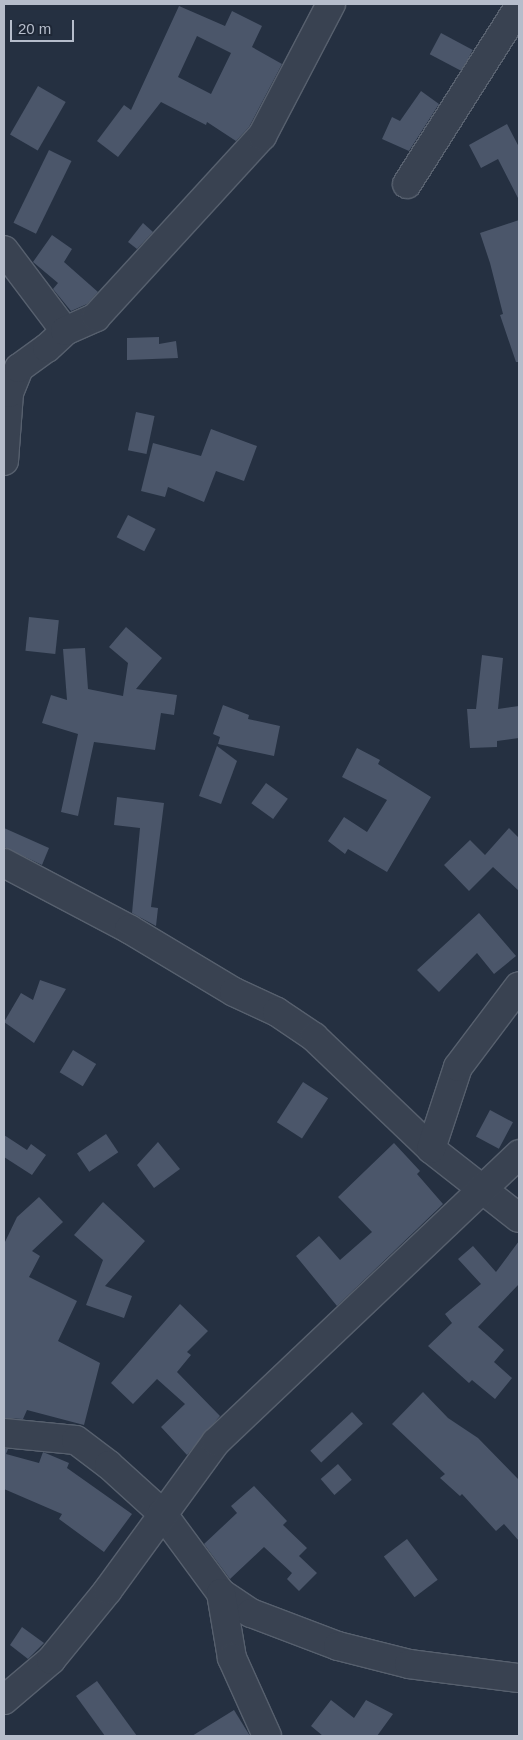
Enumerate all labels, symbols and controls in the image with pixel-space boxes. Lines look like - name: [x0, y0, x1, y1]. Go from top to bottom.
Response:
- scale bar: [12, 10, 76, 42]
- text: 20 m: [18, 20, 51, 37]

